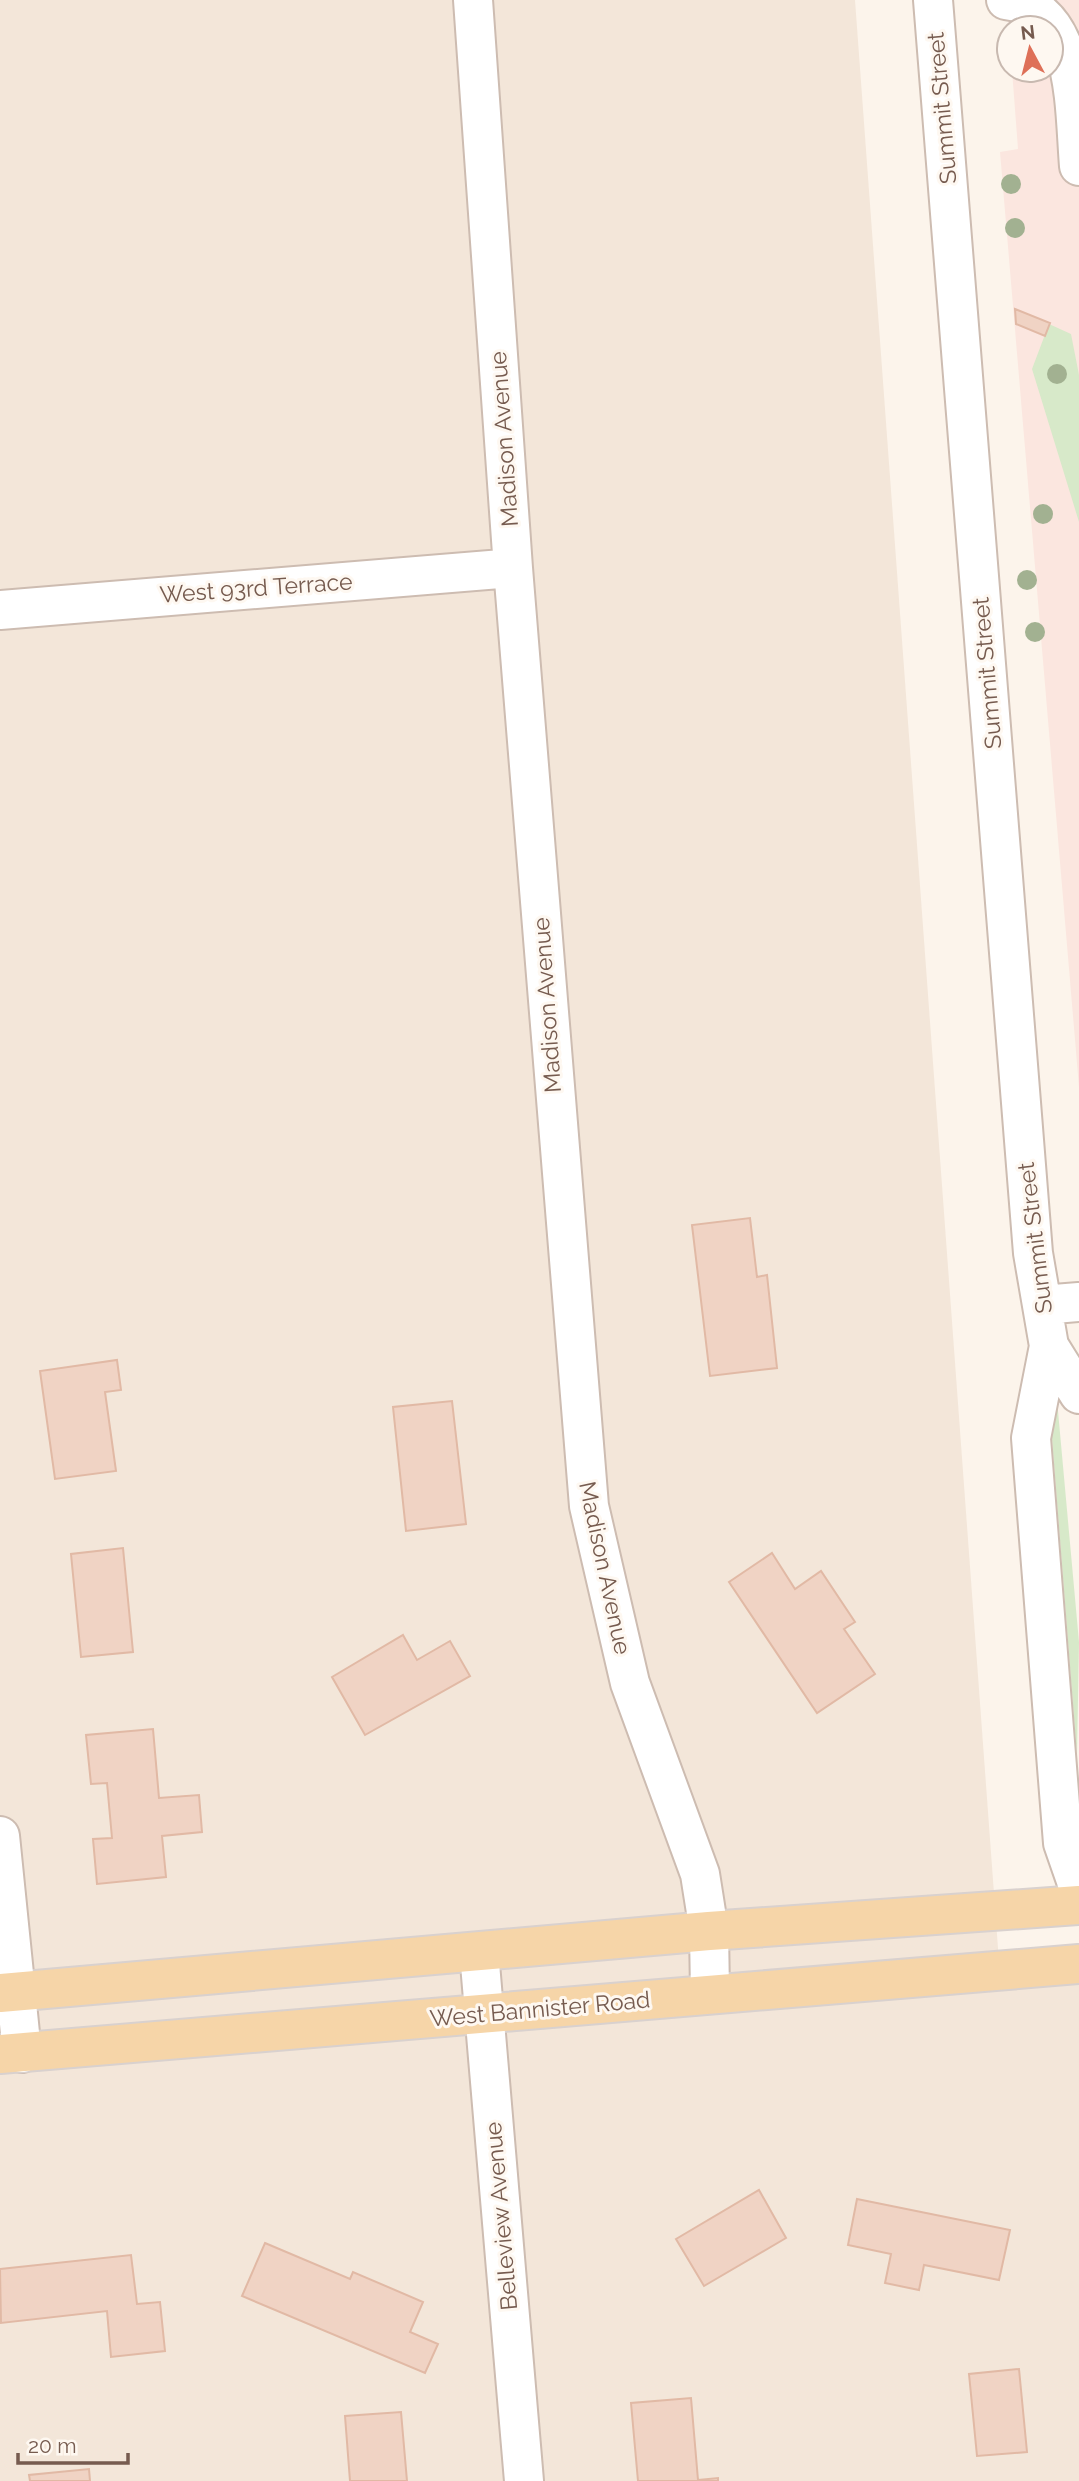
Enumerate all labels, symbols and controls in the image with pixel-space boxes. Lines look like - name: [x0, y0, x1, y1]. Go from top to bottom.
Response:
- north arrow: [995, 14, 1065, 84]
- text: N: [1019, 20, 1036, 44]
- street label: Summit Street: [921, 31, 962, 185]
- street label: Madison Avenue: [484, 350, 523, 528]
- street label: West 93rd Terrace: [159, 567, 353, 608]
- street label: Summit Street: [966, 596, 1007, 750]
- street label: Madison Avenue: [527, 916, 566, 1094]
- street label: Summit Street: [1012, 1161, 1057, 1315]
- street label: Madison Avenue: [574, 1479, 637, 1657]
- street label: West Bannister Road: [429, 1985, 651, 2032]
- street label: Belleview Avenue: [479, 2121, 522, 2311]
- scale bar: [18, 2422, 128, 2466]
- text: 20 m: [28, 2433, 76, 2458]

